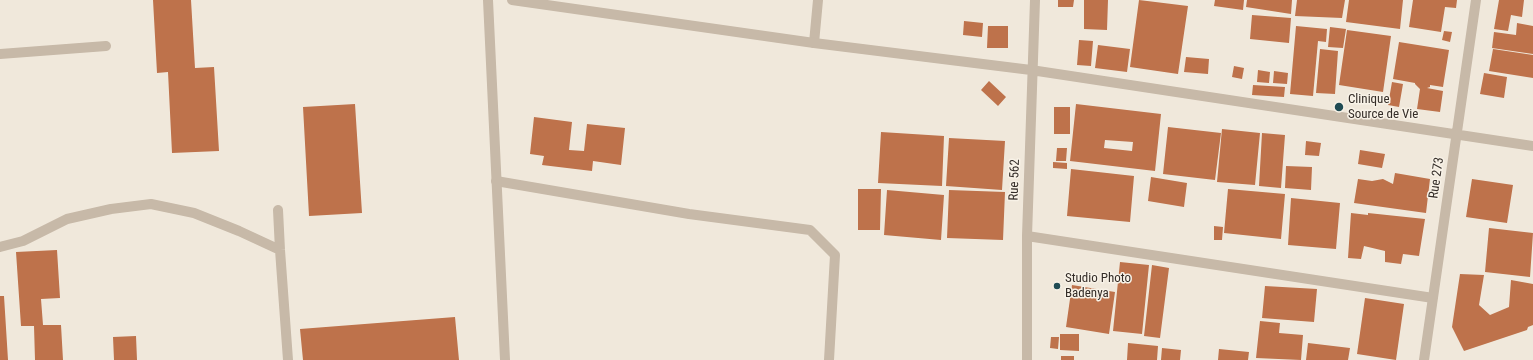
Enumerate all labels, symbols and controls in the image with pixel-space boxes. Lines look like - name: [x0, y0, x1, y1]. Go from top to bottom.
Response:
- place label: Clinique Source de Vie: [1348, 92, 1418, 123]
- marker: Clinique Source de Vie: [1333, 101, 1345, 113]
- street label: Rue 273: [1426, 156, 1448, 200]
- street label: Rue 562: [1006, 159, 1024, 201]
- place label: Studio Photo Badenya: [1065, 271, 1131, 302]
- marker: Studio Photo Badenya: [1052, 281, 1062, 291]

